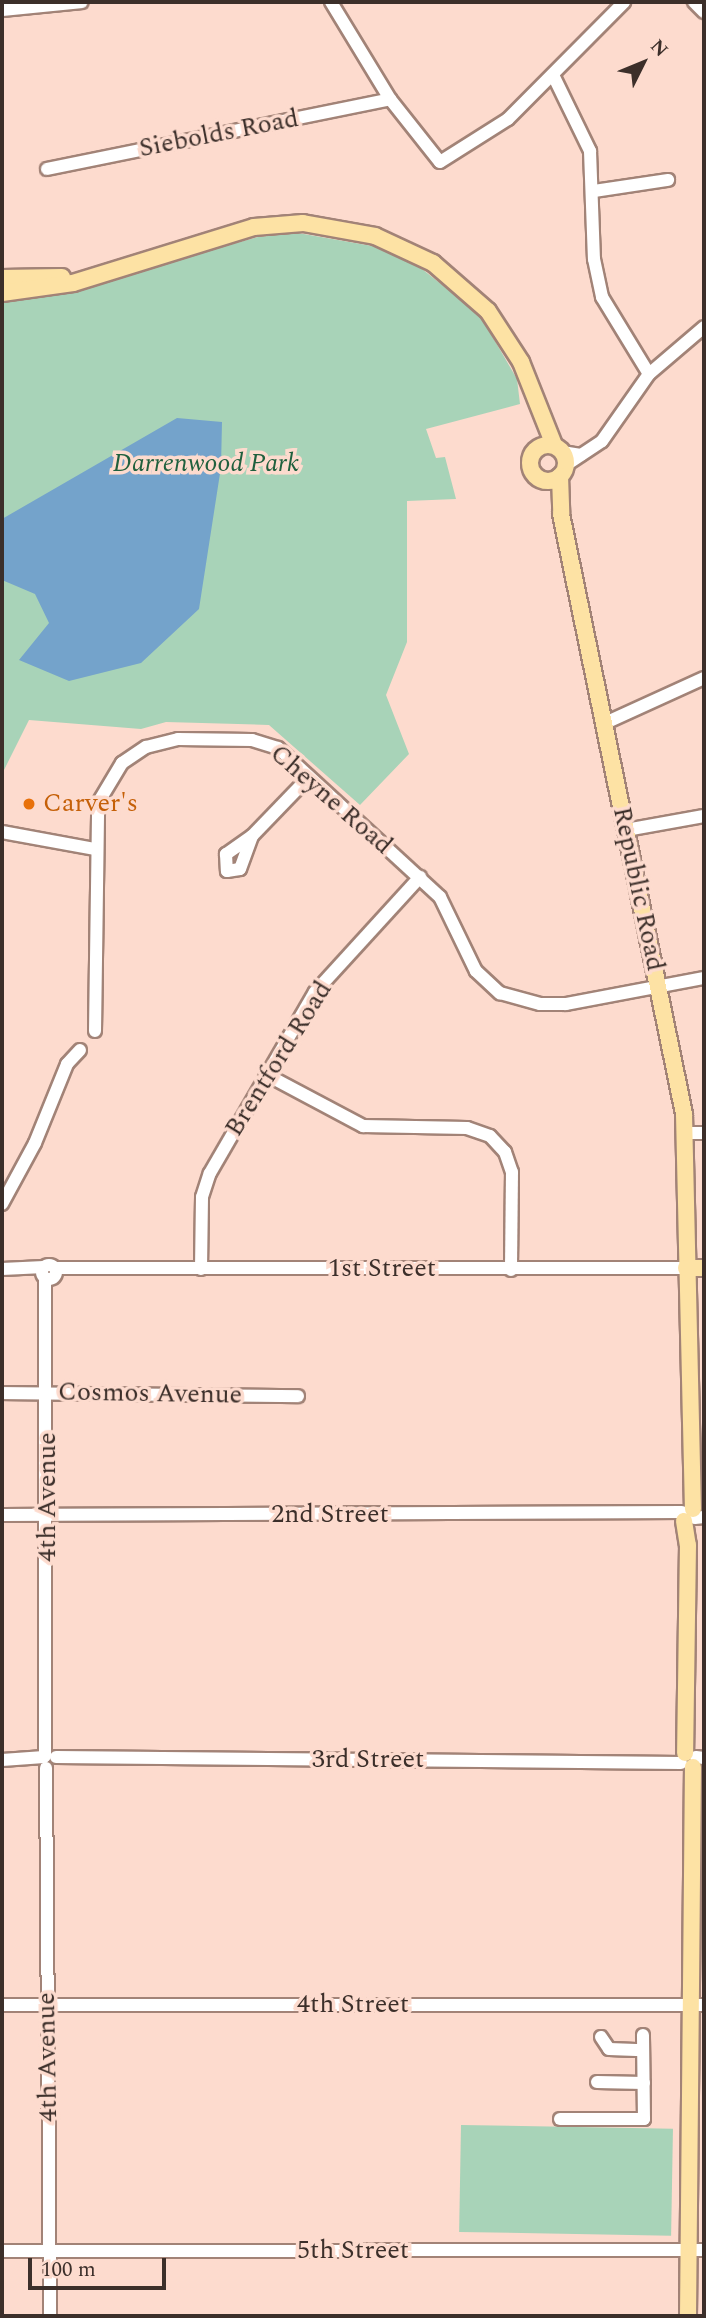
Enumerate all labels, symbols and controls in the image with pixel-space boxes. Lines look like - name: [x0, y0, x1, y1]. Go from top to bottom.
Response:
- north arrow: [608, 28, 678, 98]
- text: N: [643, 33, 675, 64]
- street label: Siebolds Road: [137, 103, 301, 165]
- park label: Darrenwood Park: [113, 448, 299, 480]
- street label: Cheyne Road: [263, 738, 399, 862]
- place label: Carver's: [43, 788, 138, 820]
- marker: Carver's: [21, 796, 37, 812]
- street label: Republic Road: [605, 804, 671, 974]
- street label: Brentford Road: [219, 976, 339, 1142]
- street label: 1st Street: [328, 1253, 436, 1285]
- street label: Cosmos Avenue: [58, 1377, 242, 1411]
- street label: 4th Avenue: [32, 1432, 64, 1562]
- street label: 2nd Street: [271, 1499, 389, 1531]
- street label: 3rd Street: [312, 1744, 424, 1776]
- street label: 4th Street: [297, 1989, 409, 2021]
- street label: 4th Avenue: [31, 1992, 65, 2122]
- street label: 5th Street: [297, 2235, 409, 2267]
- scale bar: [32, 2244, 170, 2288]
- text: 100 m: [41, 2254, 96, 2286]

